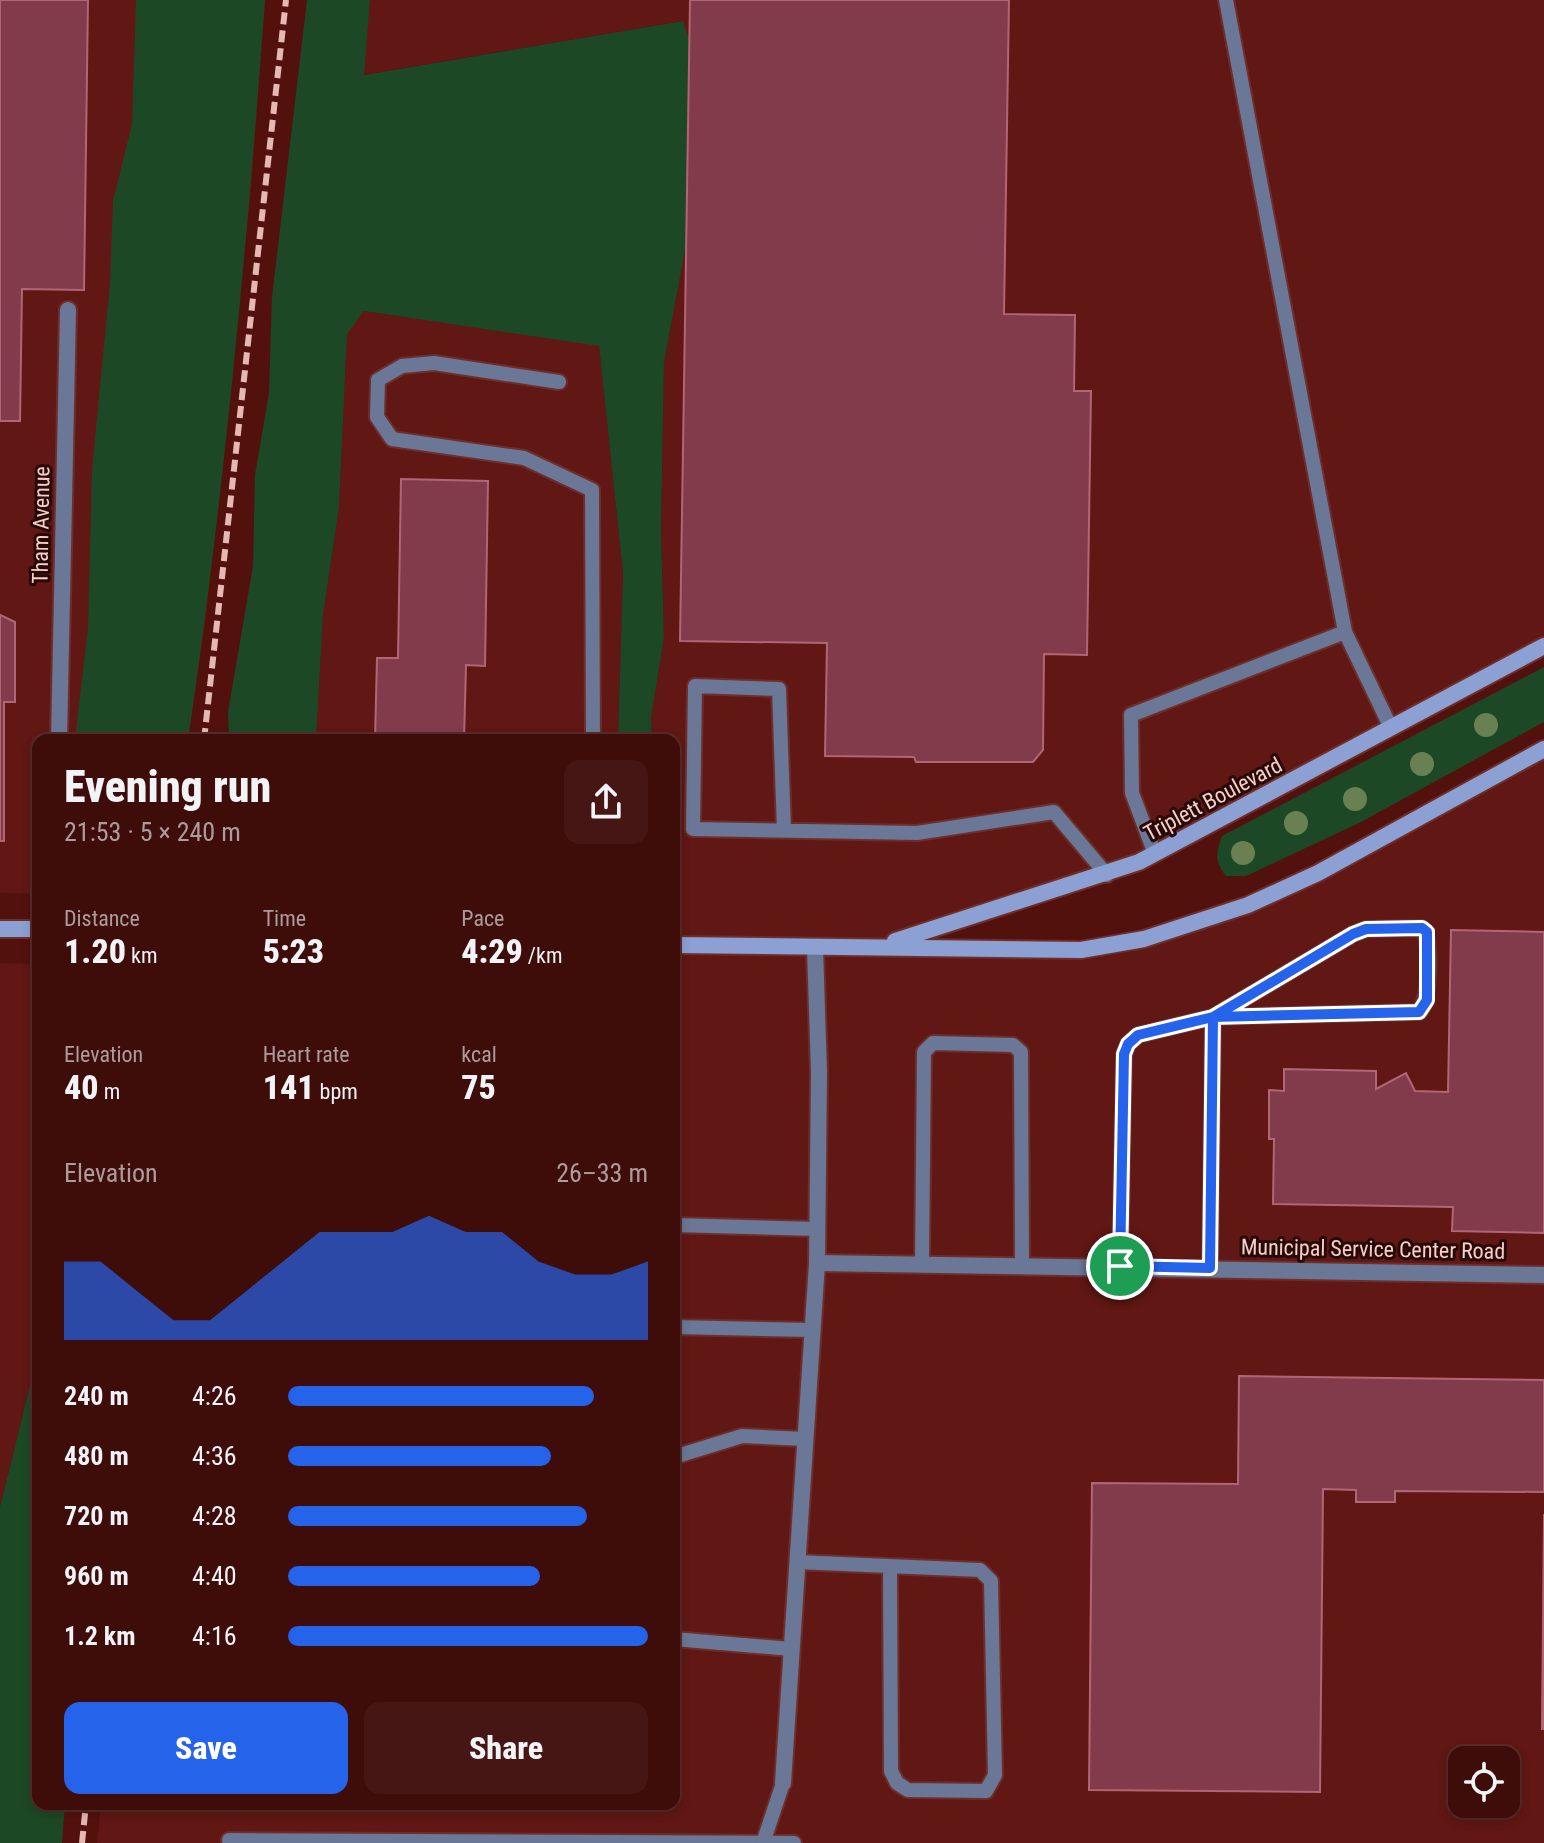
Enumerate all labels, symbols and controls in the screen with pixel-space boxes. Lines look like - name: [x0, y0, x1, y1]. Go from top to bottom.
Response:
- street label: Tham Avenue: [27, 466, 55, 584]
- street label: Triplett Boulevard: [1140, 752, 1286, 846]
- button: share: [564, 760, 648, 844]
- text: Evening run: [64, 761, 271, 813]
- text: 21:53 · 5 × 240 m: [64, 817, 241, 847]
- text: Distance: [64, 906, 140, 931]
- text: Time: [263, 906, 306, 931]
- text: Pace: [461, 906, 504, 931]
- text: 1.20: [64, 931, 126, 971]
- text: 5:23: [263, 931, 324, 971]
- text: 4:29: [461, 931, 523, 971]
- text: km: [126, 943, 157, 968]
- text: /km: [523, 943, 562, 968]
- text: Elevation: [64, 1042, 143, 1067]
- text: Heart rate: [263, 1042, 350, 1067]
- text: kcal: [461, 1042, 497, 1067]
- text: 40: [64, 1067, 99, 1107]
- text: 141: [263, 1067, 315, 1107]
- text: 75: [461, 1067, 496, 1107]
- text: m: [99, 1079, 120, 1104]
- text: bpm: [315, 1079, 358, 1104]
- text: Elevation: [64, 1158, 158, 1188]
- text: 26–33 m: [556, 1158, 648, 1188]
- pin: [1086, 1232, 1154, 1300]
- street label: Municipal Service Center Road: [1241, 1234, 1505, 1264]
- icon: arrive: [1098, 1244, 1142, 1288]
- text: 240 m: [64, 1381, 129, 1411]
- text: 4:26: [192, 1381, 237, 1411]
- text: 480 m: [64, 1441, 129, 1471]
- text: 4:36: [192, 1441, 237, 1471]
- text: 720 m: [64, 1501, 129, 1531]
- text: 4:28: [192, 1501, 237, 1531]
- text: 960 m: [64, 1561, 129, 1591]
- text: 4:40: [192, 1561, 237, 1591]
- text: 1.2 km: [64, 1621, 136, 1651]
- text: 4:16: [192, 1621, 237, 1651]
- button: Save: [64, 1702, 348, 1794]
- button: Share: [364, 1702, 648, 1794]
- map controls: [1448, 1746, 1520, 1818]
- button: locate: [1448, 1746, 1520, 1818]

